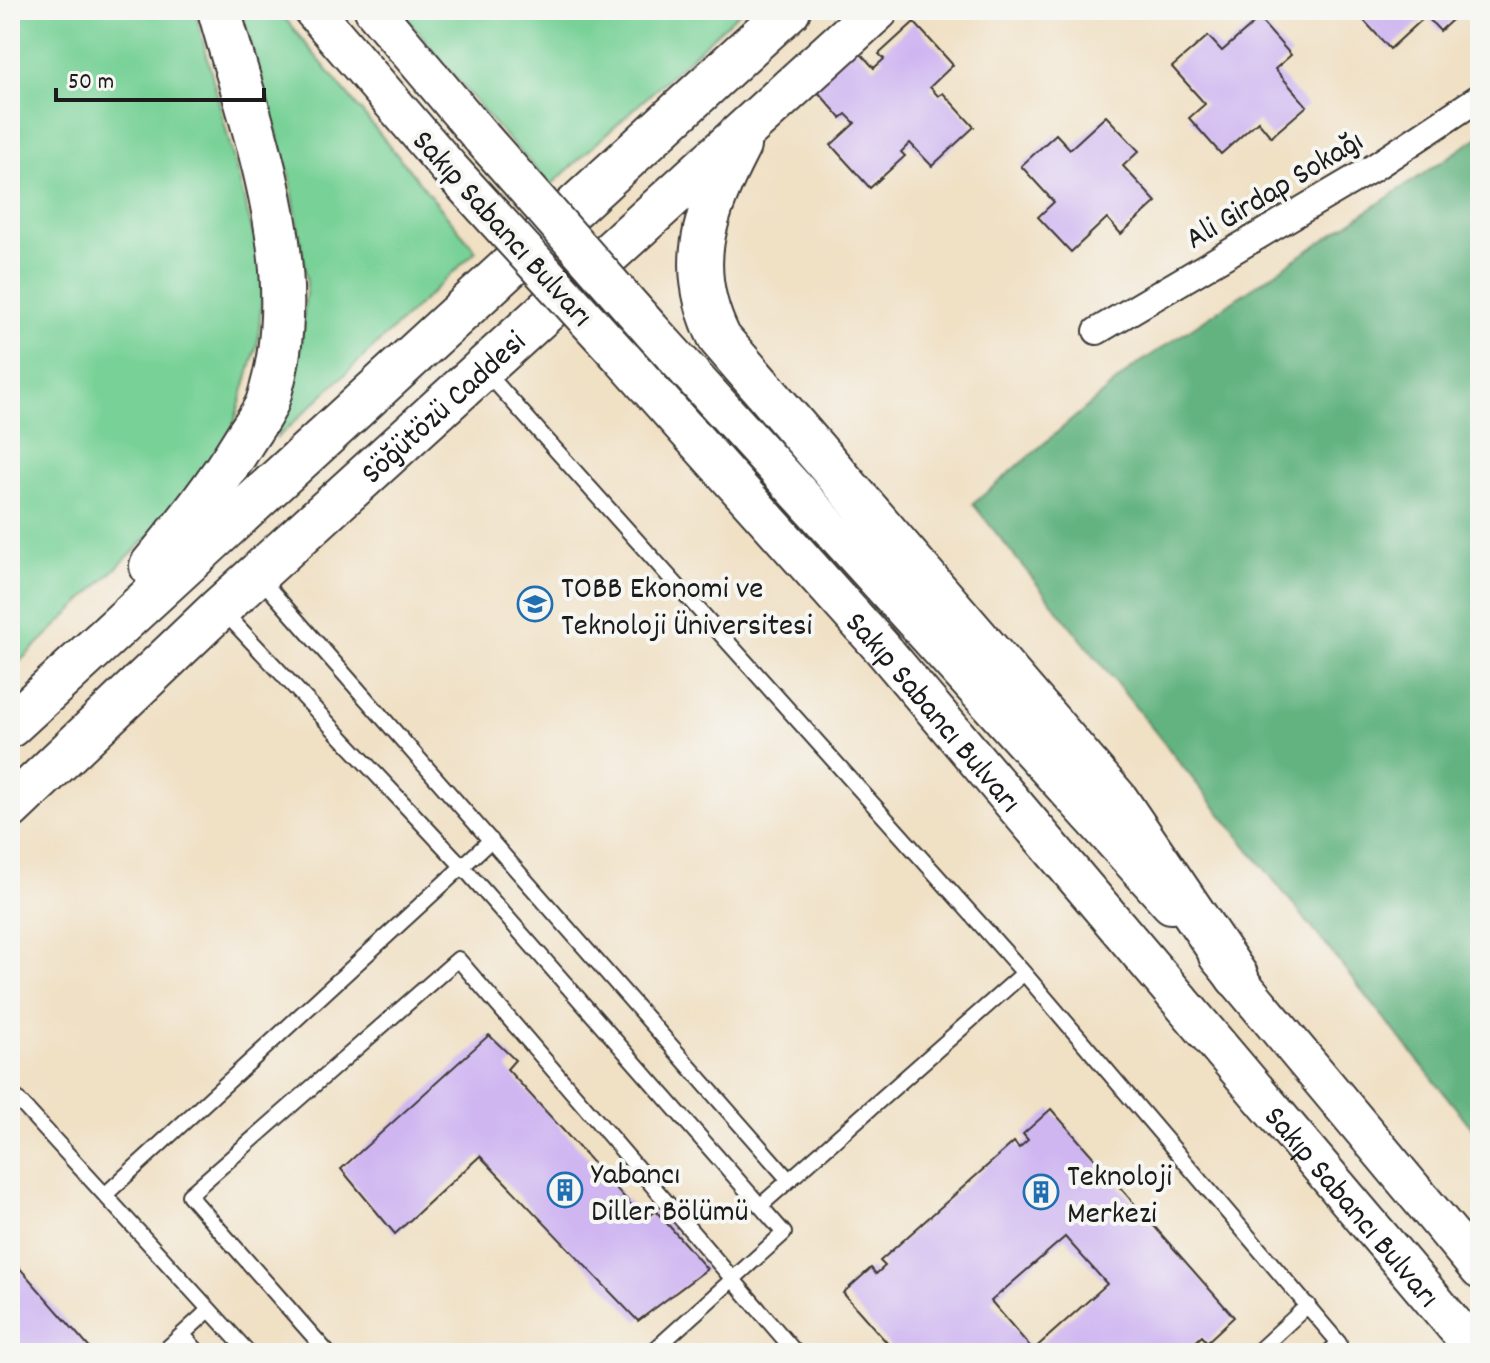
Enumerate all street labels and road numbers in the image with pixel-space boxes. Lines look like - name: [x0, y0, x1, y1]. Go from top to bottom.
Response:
- street label: Sakıp Sabancı Bulvarı: [399, 121, 602, 339]
- street label: Ali Girdap Sokağı: [1178, 121, 1373, 264]
- street label: Söğütözü Caddesi: [352, 322, 538, 497]
- street label: Sakıp Sabancı Bulvarı: [832, 603, 1030, 825]
- street label: Sakıp Sabancı Bulvarı: [1251, 1098, 1448, 1320]

